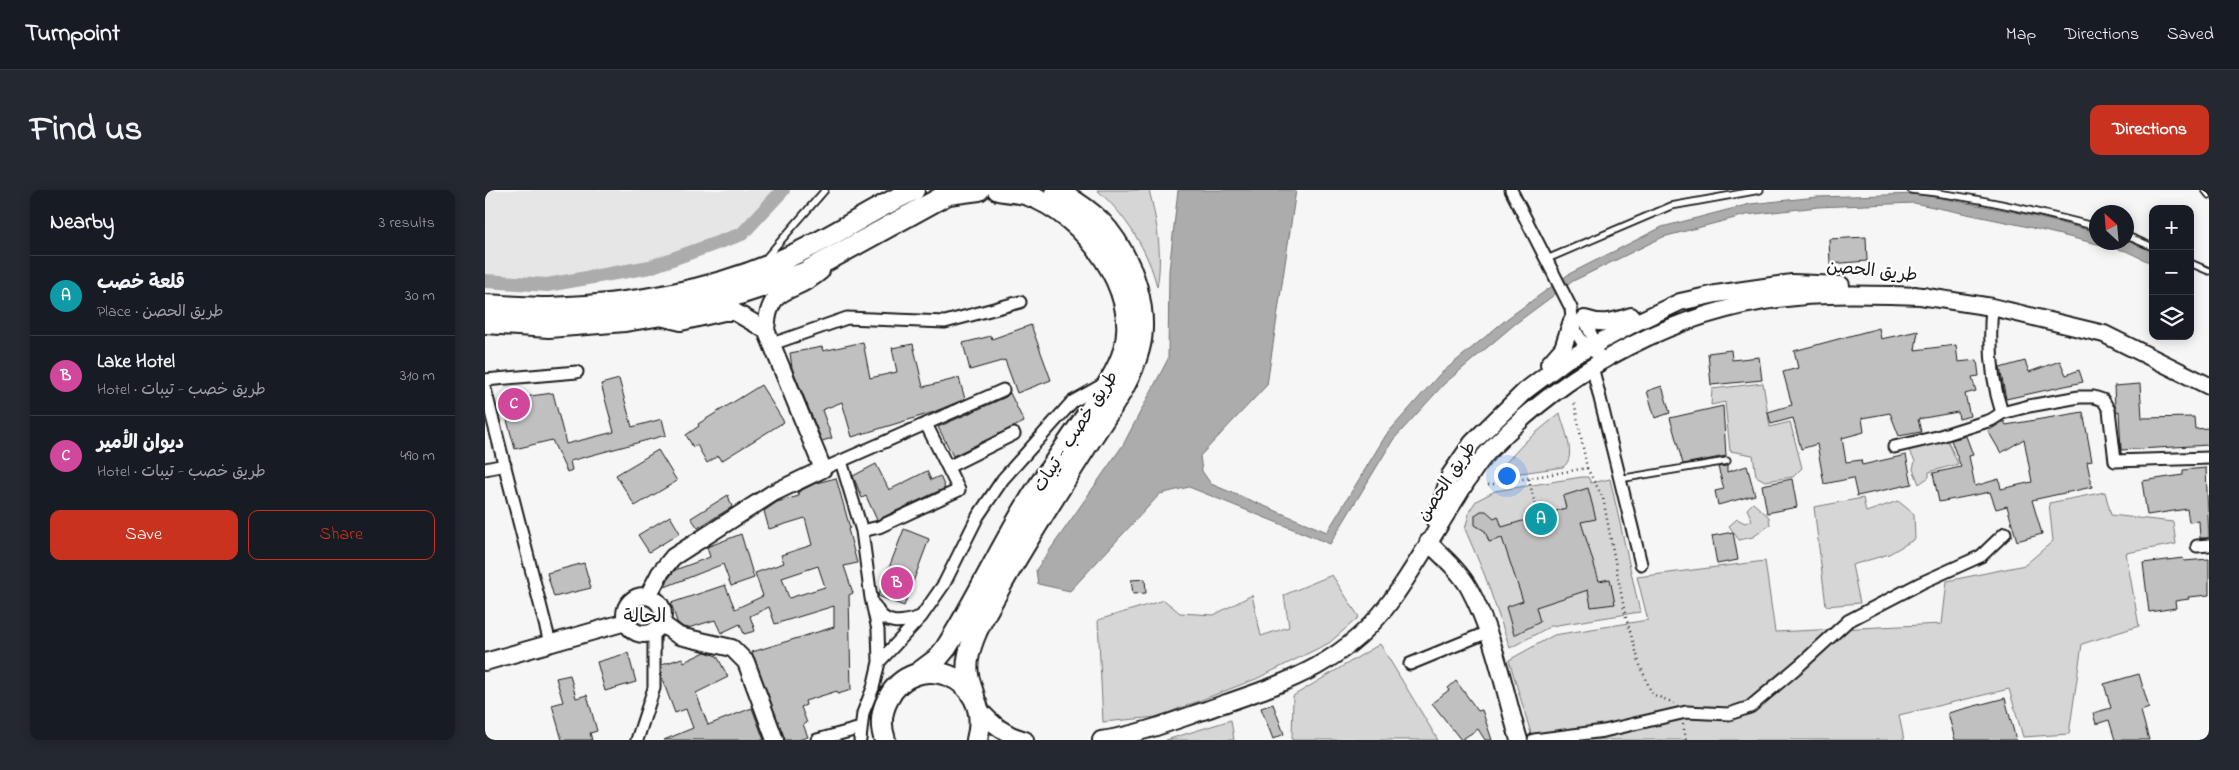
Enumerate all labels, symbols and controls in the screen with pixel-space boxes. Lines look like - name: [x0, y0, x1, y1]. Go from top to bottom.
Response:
- text: Turnpoint: [25, 17, 120, 52]
- text: Map: [2006, 22, 2036, 48]
- text: Directions: [2064, 22, 2139, 48]
- text: Saved: [2167, 22, 2214, 48]
- text: Find us: [30, 105, 142, 156]
- button: Directions: [2090, 105, 2209, 155]
- north arrow: [2089, 205, 2134, 250]
- map controls: [2149, 205, 2194, 340]
- button: +: [2149, 205, 2194, 250]
- text: Nearby: [50, 208, 114, 238]
- text: 3 results: [379, 211, 435, 235]
- button: −: [2149, 250, 2194, 295]
- street label: طريق الحصن: [1825, 254, 1919, 290]
- text: قلعة خصب: [97, 270, 185, 297]
- text: A: [61, 284, 71, 308]
- text: 30 m: [405, 284, 435, 308]
- button: layers: [2149, 295, 2194, 340]
- text: Place · طريق الحصن: [97, 300, 224, 324]
- text: Lake Hotel: [97, 349, 175, 376]
- text: B: [61, 364, 71, 388]
- text: 310 m: [400, 364, 435, 388]
- street label: طريق خصب - تيبات: [1028, 366, 1126, 498]
- text: Hotel · طريق خصب - تيبات: [97, 378, 266, 402]
- pin: C: [498, 385, 530, 423]
- text: ديوان الأمير: [97, 430, 184, 457]
- street label: طريق الحصن: [1411, 437, 1484, 527]
- text: C: [62, 444, 70, 468]
- text: 490 m: [400, 444, 435, 468]
- text: Hotel · طريق خصب - تيبات: [97, 460, 266, 484]
- your location: [1494, 463, 1520, 489]
- pin: A: [1525, 500, 1557, 538]
- button: Save: [50, 510, 238, 560]
- button: Share: [248, 510, 435, 560]
- pin: B: [881, 564, 913, 602]
- district label: الحالة: [624, 604, 666, 631]

